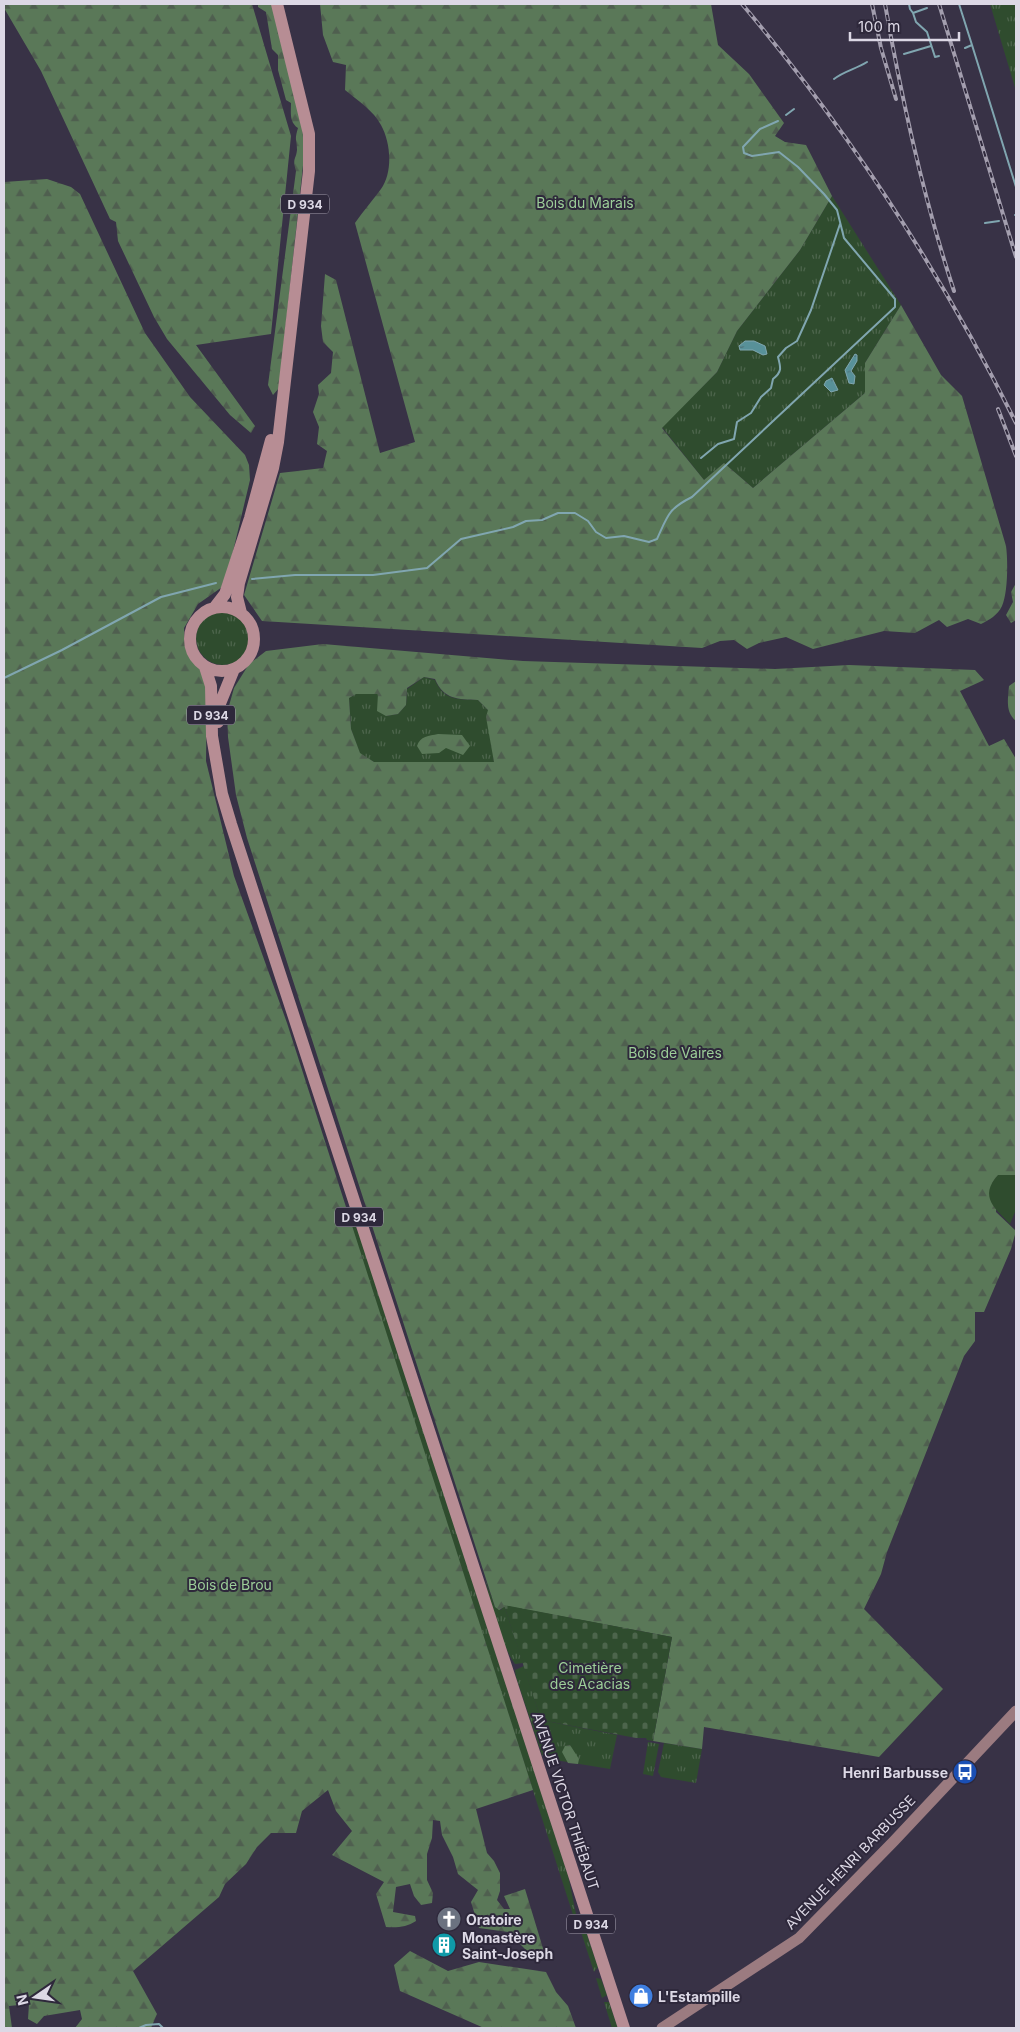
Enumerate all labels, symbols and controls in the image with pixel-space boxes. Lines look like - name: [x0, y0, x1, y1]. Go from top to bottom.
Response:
- scale bar: [850, 10, 959, 42]
- text: 100 m: [858, 17, 900, 36]
- road number: D 934: [281, 194, 329, 213]
- park label: Bois du Marais: [536, 194, 634, 211]
- road number: D 934: [187, 706, 235, 724]
- park label: Bois de Vaires: [628, 1044, 722, 1061]
- road number: D 934: [335, 1208, 383, 1226]
- park label: Bois de Brou: [188, 1576, 272, 1593]
- park label: Cimetière des Acacias: [550, 1659, 630, 1692]
- street label: AVENUE VICTOR THIÉBAUT: [529, 1710, 603, 1892]
- bus stop icon: Henri Barbusse: [952, 1759, 978, 1785]
- place label: Henri Barbusse: [843, 1764, 948, 1781]
- street label: AVENUE HENRI BARBUSSE: [781, 1791, 919, 1933]
- church icon: Oratoire: [436, 1906, 462, 1932]
- place label: Oratoire: [466, 1911, 522, 1928]
- road number: D 934: [567, 1915, 615, 1934]
- place label: Monastère Saint-Joseph: [462, 1929, 553, 1962]
- building icon: Monastère Saint-Joseph: [431, 1932, 457, 1958]
- north arrow: [10, 1972, 60, 2022]
- shop icon: L'Estampille: [628, 1983, 654, 2009]
- place label: L'Estampille: [658, 1988, 740, 2005]
- text: N: [12, 1993, 31, 2007]

